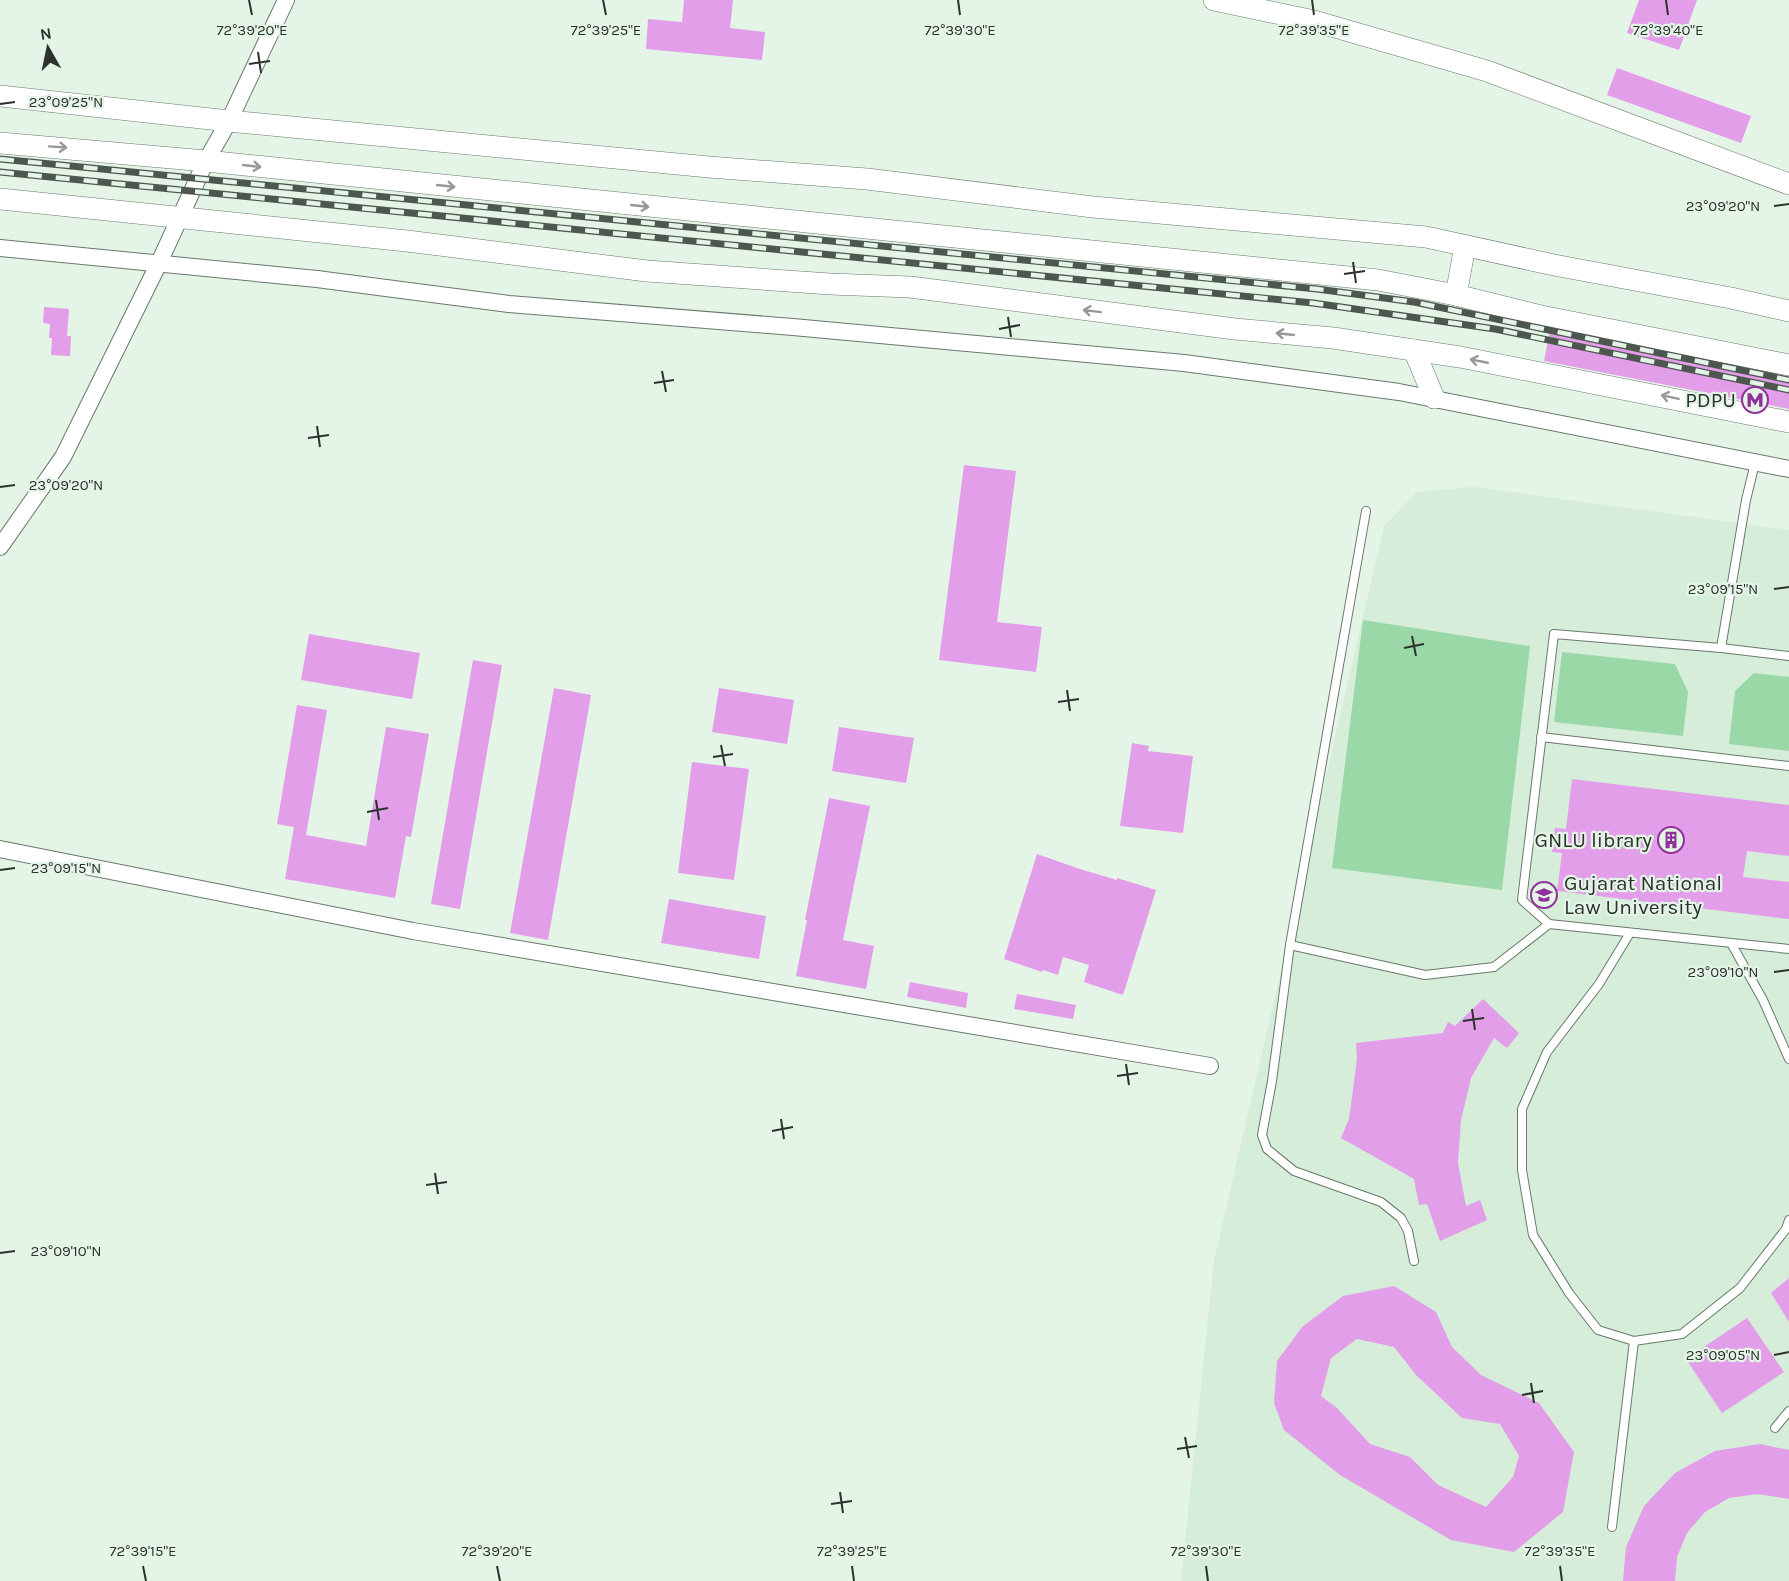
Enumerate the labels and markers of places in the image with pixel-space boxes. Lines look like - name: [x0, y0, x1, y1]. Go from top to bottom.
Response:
- metro station icon: PDPU: [1740, 385, 1770, 415]
- place label: PDPU: [1685, 388, 1736, 412]
- building icon: GNLU library: [1656, 825, 1686, 855]
- place label: GNLU library: [1534, 828, 1652, 852]
- place label: Gujarat National Law University: [1564, 871, 1722, 919]
- school or university icon: Gujarat National Law University: [1529, 880, 1559, 910]

